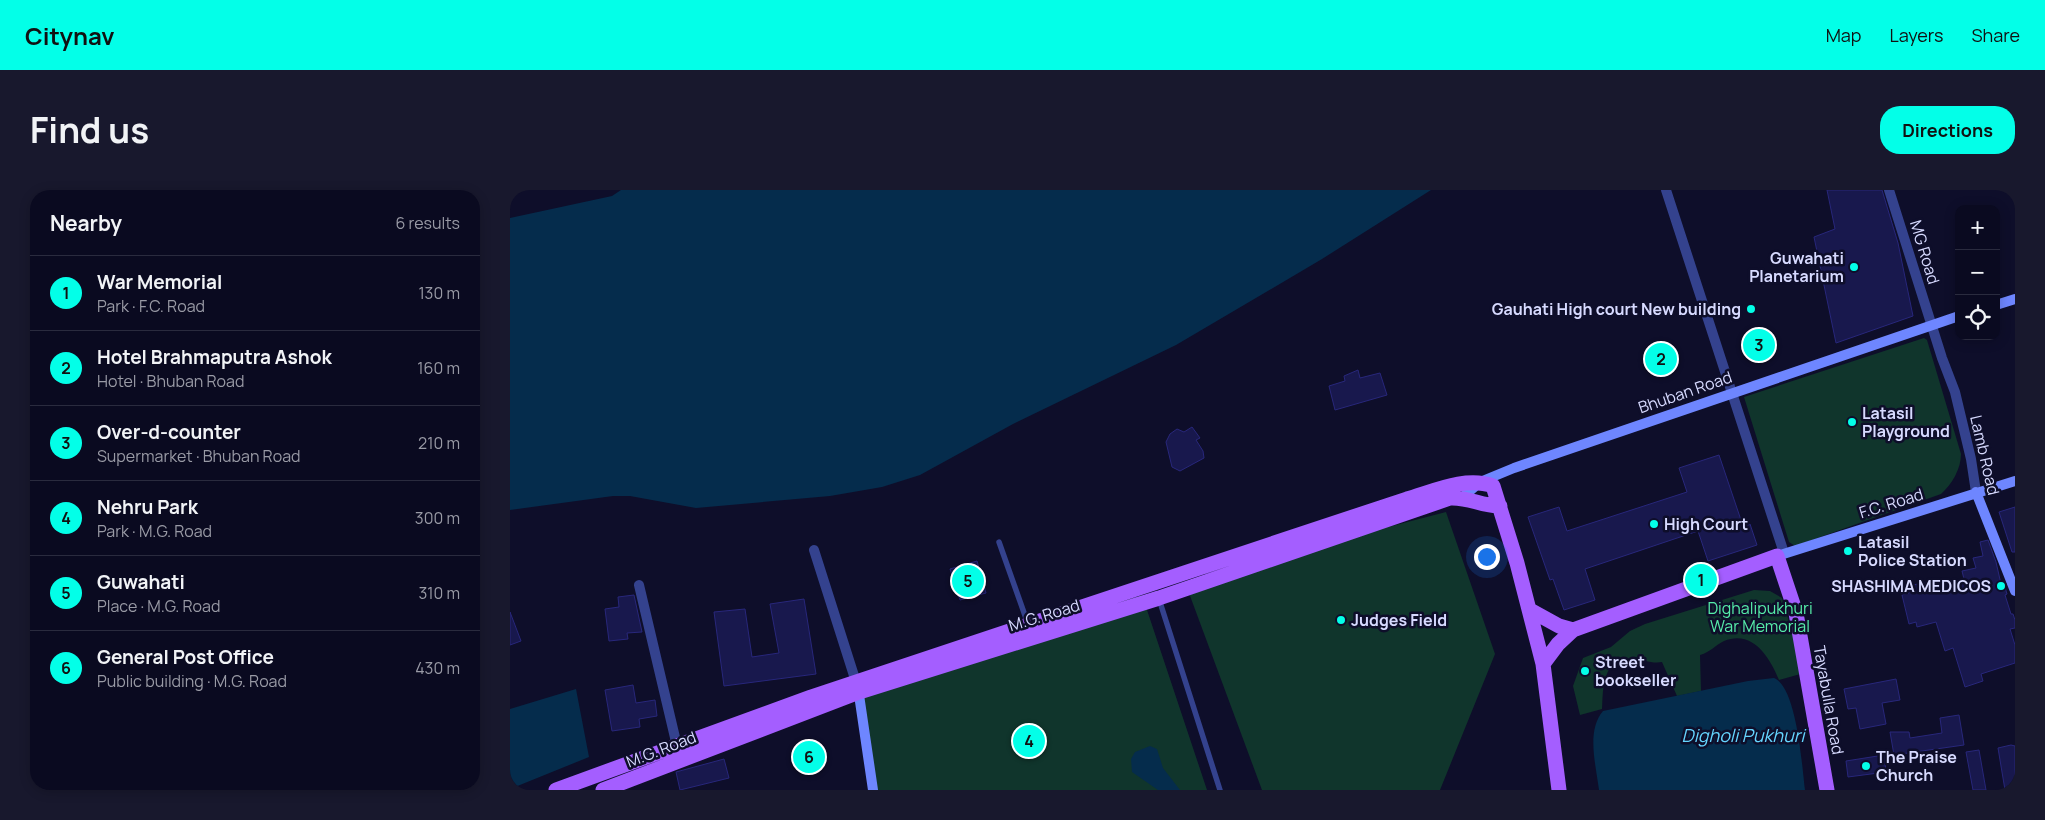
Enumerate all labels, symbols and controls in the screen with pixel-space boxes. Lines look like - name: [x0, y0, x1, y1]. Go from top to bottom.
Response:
- text: Citynav: [25, 19, 115, 52]
- text: Map: [1826, 23, 1861, 47]
- text: Layers: [1889, 23, 1943, 47]
- text: Share: [1971, 23, 2020, 47]
- text: Find us: [30, 106, 149, 154]
- button: Directions: [1880, 106, 2015, 154]
- map controls: [1955, 205, 2000, 340]
- button: +: [1955, 205, 2000, 250]
- text: Nearby: [50, 209, 122, 237]
- text: 6 results: [395, 212, 460, 234]
- street label: MG Road: [1905, 217, 1945, 287]
- place label: Guwahati Planetarium: [1749, 247, 1844, 287]
- button: −: [1955, 250, 2000, 295]
- marker: Guwahati Planetarium: [1848, 261, 1860, 273]
- text: War Memorial: [97, 269, 222, 295]
- text: 1: [62, 282, 70, 304]
- text: 130 m: [418, 282, 460, 304]
- text: Park · F.C. Road: [97, 295, 205, 317]
- button: locate: [1955, 295, 2000, 340]
- place label: Gauhati High court New building: [1492, 298, 1741, 320]
- marker: Gauhati High court New building: [1745, 303, 1757, 315]
- pin: 3: [1743, 326, 1775, 364]
- pin: 2: [1645, 340, 1677, 378]
- text: Hotel Brahmaputra Ashok: [97, 344, 332, 370]
- text: 2: [61, 357, 71, 379]
- text: 160 m: [417, 357, 460, 379]
- street label: Bhuban Road: [1635, 366, 1735, 418]
- text: Hotel · Bhuban Road: [97, 370, 244, 392]
- place label: Latasil Playground: [1862, 402, 1950, 442]
- street label: Lamb Road: [1965, 413, 2005, 497]
- marker: Latasil Playground: [1846, 416, 1858, 428]
- text: Over-d-counter: [97, 419, 241, 445]
- text: 3: [61, 432, 71, 454]
- text: 210 m: [418, 432, 460, 454]
- text: Supermarket · Bhuban Road: [97, 445, 301, 467]
- street label: F.C. Road: [1856, 483, 1926, 523]
- text: Nehru Park: [97, 494, 198, 520]
- text: 4: [61, 507, 71, 529]
- text: 300 m: [415, 507, 460, 529]
- place label: High Court: [1664, 513, 1748, 535]
- marker: High Court: [1648, 518, 1660, 530]
- text: Park · M.G. Road: [97, 520, 212, 542]
- place label: Latasil Police Station: [1858, 531, 1967, 571]
- your location: [1474, 544, 1500, 570]
- marker: Latasil Police Station: [1842, 545, 1854, 557]
- pin: 1: [1685, 561, 1717, 599]
- pin: 5: [952, 562, 984, 600]
- text: Guwahati: [97, 569, 185, 595]
- place label: SHASHIMA MEDICOS: [1831, 575, 1991, 597]
- marker: SHASHIMA MEDICOS: [1995, 580, 2007, 592]
- text: 5: [61, 582, 71, 604]
- text: 310 m: [418, 582, 460, 604]
- street label: M.G. Road: [1006, 594, 1082, 636]
- text: Place · M.G. Road: [97, 595, 220, 617]
- park label: Dighalipukhuri War Memorial: [1707, 597, 1813, 637]
- place label: Judges Field: [1351, 609, 1447, 631]
- marker: Judges Field: [1335, 614, 1347, 626]
- text: General Post Office: [97, 644, 274, 670]
- street label: Tayabulla Road: [1809, 644, 1849, 756]
- place label: Street bookseller: [1595, 651, 1676, 691]
- text: 6: [61, 657, 71, 679]
- text: 430 m: [415, 657, 460, 679]
- marker: Street bookseller: [1579, 665, 1591, 677]
- text: Public building · M.G. Road: [97, 670, 287, 692]
- pin: 4: [1013, 722, 1045, 760]
- water label: Digholi Pukhuri: [1682, 723, 1807, 747]
- street label: M.G. Road: [623, 726, 699, 772]
- pin: 6: [793, 738, 825, 776]
- place label: The Praise Church: [1876, 746, 1957, 786]
- marker: The Praise Church: [1860, 760, 1872, 772]

